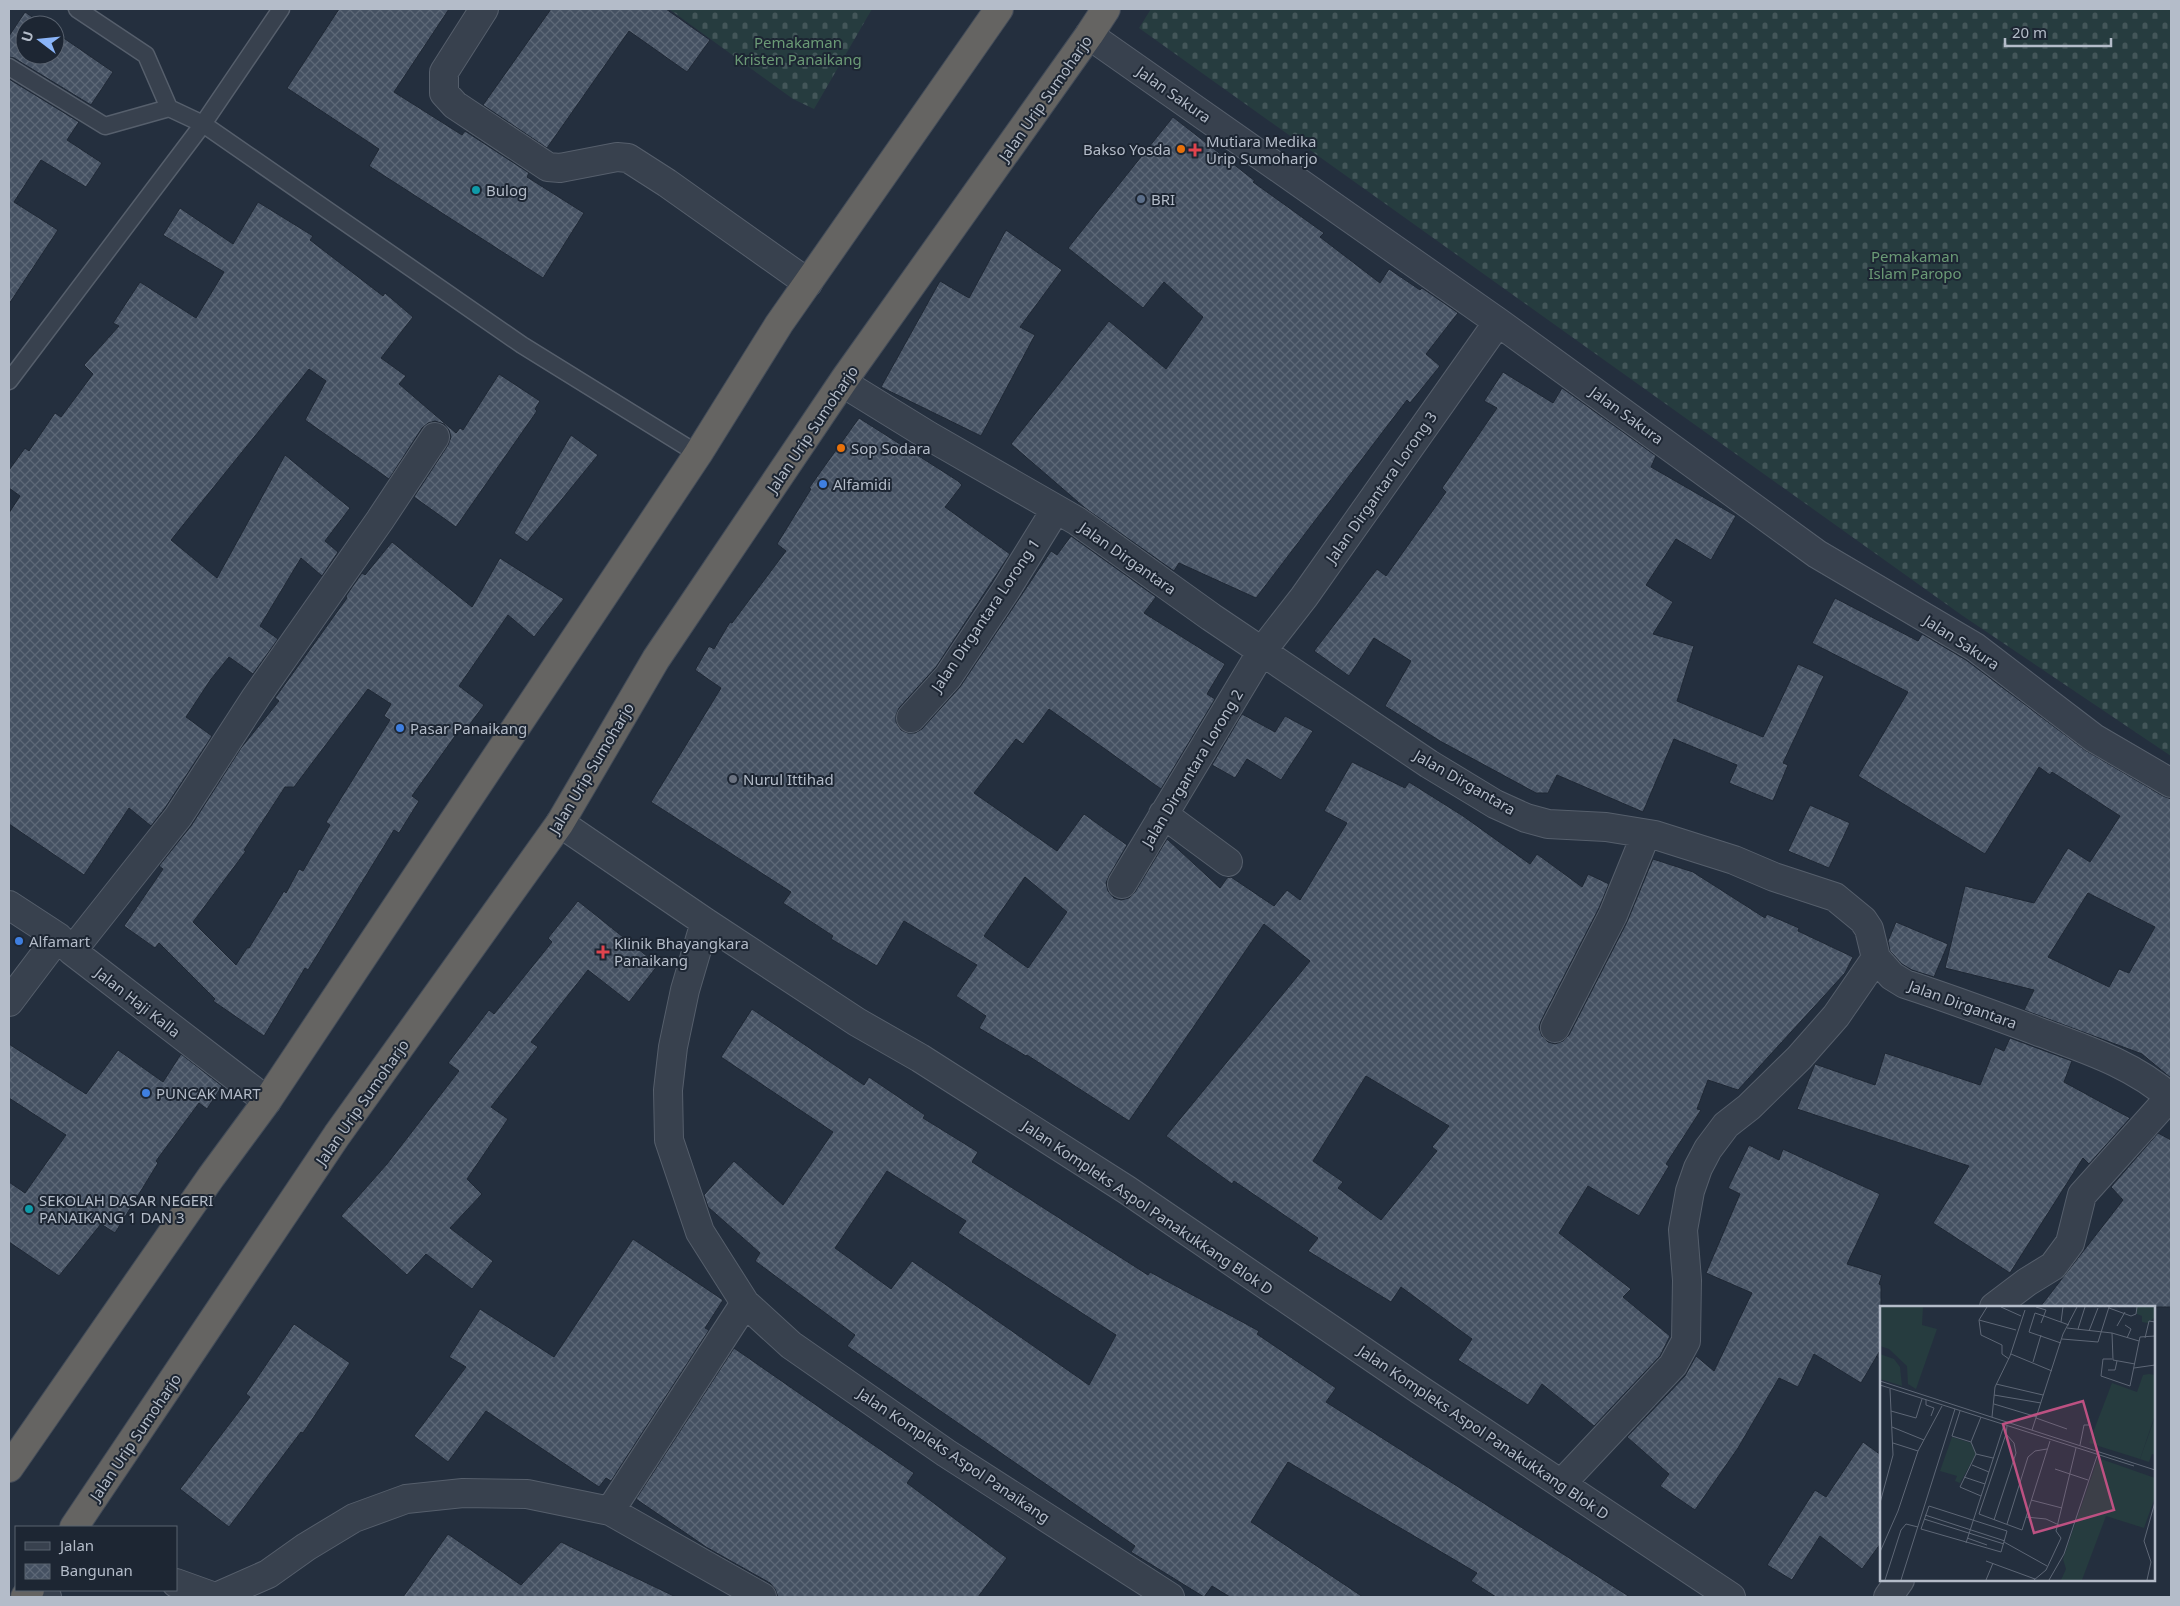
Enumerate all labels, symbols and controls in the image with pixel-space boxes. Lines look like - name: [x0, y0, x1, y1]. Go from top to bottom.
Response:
- north arrow: [15, 15, 65, 65]
- scale bar: [2005, 15, 2111, 47]
- text: 20 m: [2012, 22, 2047, 42]
- text: U: [16, 29, 38, 44]
- street label: Jalan Urip Sumoharjo: [993, 31, 1096, 167]
- park label: Pemakaman Kristen Panaikang: [734, 32, 862, 69]
- street label: Jalan Sakura: [1131, 60, 1215, 127]
- place label: Mutiara Medika Urip Sumoharjo: [1206, 131, 1318, 168]
- place label: Bakso Yosda: [1083, 139, 1171, 159]
- marker: Bakso Yosda: [1175, 143, 1187, 155]
- marker: Mutiara Medika Urip Sumoharjo: [1188, 143, 1202, 157]
- place label: Bulog: [486, 180, 527, 200]
- marker: Bulog: [470, 184, 482, 196]
- place label: BRI: [1151, 189, 1175, 209]
- marker: BRI: [1135, 193, 1147, 205]
- park label: Pemakaman Islam Paropo: [1868, 246, 1962, 283]
- street label: Jalan Urip Sumoharjo: [761, 361, 862, 498]
- street label: Jalan Sakura: [1585, 380, 1668, 448]
- street label: Jalan Dirgantara Lorong 3: [1320, 407, 1441, 568]
- place label: Sop Sodara: [851, 438, 931, 458]
- marker: Sop Sodara: [835, 442, 847, 454]
- place label: Alfamidi: [833, 474, 891, 494]
- marker: Alfamidi: [817, 478, 829, 490]
- street label: Jalan Dirgantara: [1074, 516, 1180, 599]
- street label: Jalan Dirgantara Lorong 1: [925, 535, 1044, 697]
- street label: Jalan Sakura: [1919, 609, 2004, 674]
- street label: Jalan Dirgantara Lorong 2: [1136, 685, 1247, 852]
- street label: Jalan Urip Sumoharjo: [543, 699, 638, 839]
- place label: Pasar Panaikang: [410, 718, 527, 738]
- marker: Pasar Panaikang: [394, 722, 406, 734]
- street label: Jalan Dirgantara: [1409, 744, 1519, 819]
- place label: Nurul Ittihad: [743, 769, 834, 789]
- marker: Nurul Ittihad: [727, 773, 739, 785]
- place label: Alfamart: [29, 931, 91, 951]
- place label: Klinik Bhayangkara Panaikang: [614, 933, 749, 970]
- marker: Alfamart: [13, 935, 25, 947]
- marker: Klinik Bhayangkara Panaikang: [596, 945, 610, 959]
- street label: Jalan Haji Kalla: [90, 961, 185, 1042]
- street label: Jalan Dirgantara: [1904, 974, 2020, 1033]
- street label: Jalan Urip Sumoharjo: [310, 1035, 413, 1171]
- place label: PUNCAK MART: [156, 1083, 261, 1103]
- marker: PUNCAK MART: [140, 1087, 152, 1099]
- street label: Jalan Kompleks Aspol Panakukkang Blok D: [1017, 1114, 1277, 1299]
- place label: SEKOLAH DASAR NEGERI PANAIKANG 1 DAN 3: [39, 1190, 213, 1227]
- marker: SEKOLAH DASAR NEGERI PANAIKANG 1 DAN 3: [23, 1203, 35, 1215]
- inset map: [1880, 1306, 2155, 1581]
- street label: Jalan Kompleks Aspol Panakukkang Blok D: [1353, 1339, 1613, 1524]
- street label: Jalan Urip Sumoharjo: [84, 1369, 185, 1506]
- street label: Jalan Kompleks Aspol Panaikang: [852, 1382, 1054, 1527]
- legend: [15, 1526, 178, 1591]
- text: Jalan: [58, 1535, 94, 1555]
- text: Bangunan: [60, 1560, 133, 1580]

